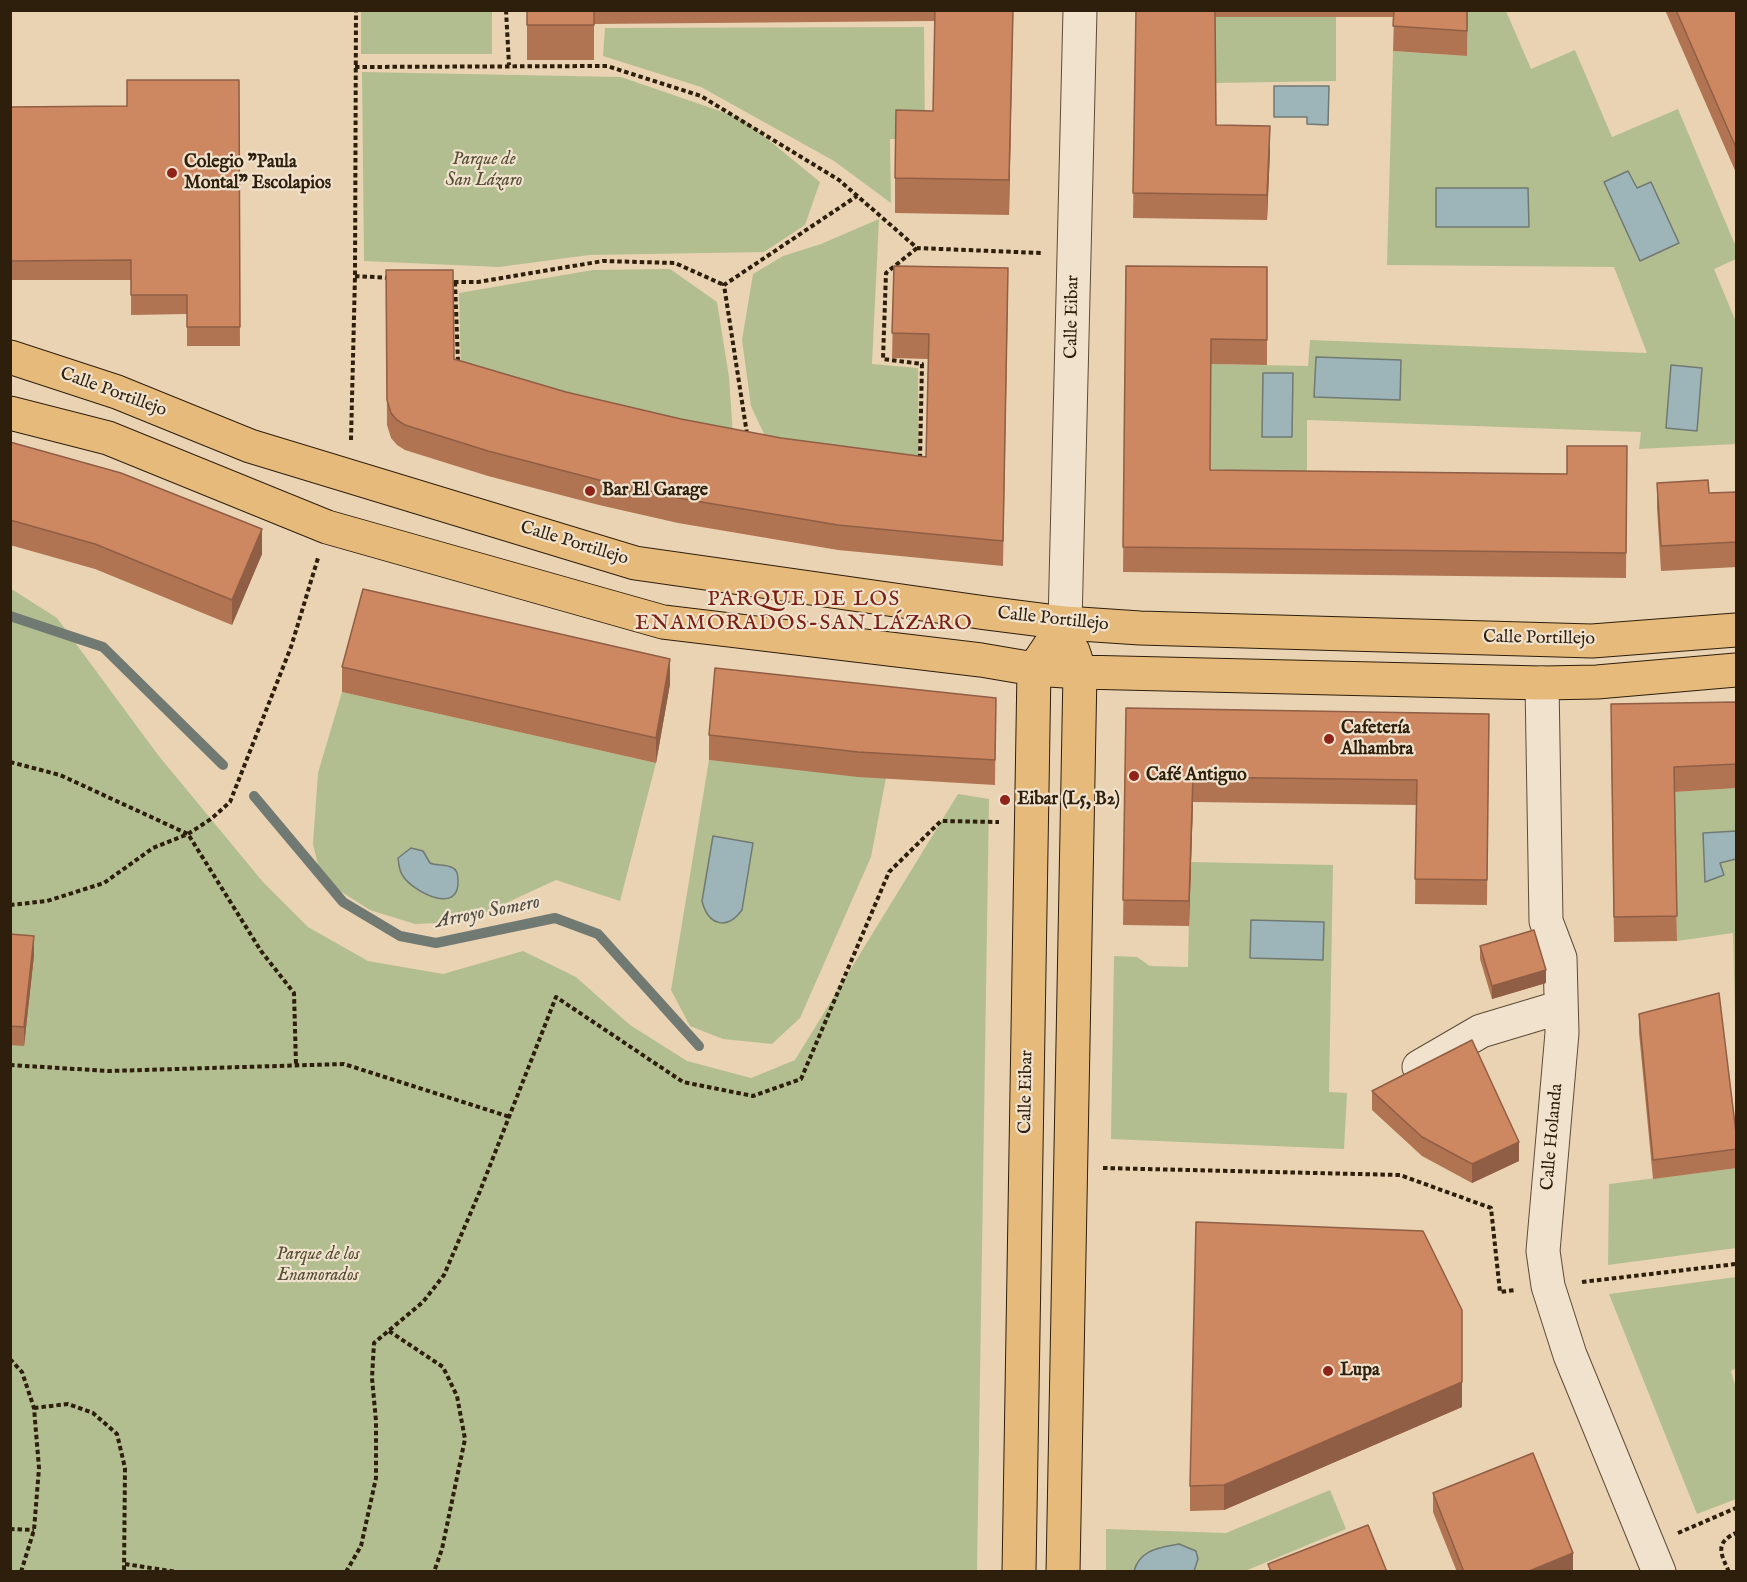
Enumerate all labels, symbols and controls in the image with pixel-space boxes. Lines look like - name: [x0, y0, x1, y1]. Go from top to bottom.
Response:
- park label: Parque de San Lázaro: [446, 149, 522, 192]
- place label: Colegio "Paula Montal" Escolapios: [184, 152, 331, 195]
- marker: Colegio "Paula Montal" Escolapios: [165, 166, 179, 180]
- street label: Calle Eibar: [1061, 275, 1085, 359]
- street label: Calle Portillejo: [57, 364, 169, 422]
- place label: Bar El Garage: [602, 480, 708, 502]
- marker: Bar El Garage: [583, 484, 597, 498]
- street label: Calle Portillejo: [517, 517, 631, 571]
- district label: PARQUE DE LOS ENAMORADOS-SAN LÁZARO: [635, 588, 973, 638]
- street label: Calle Portillejo: [996, 603, 1110, 637]
- street label: Calle Portillejo: [1483, 627, 1595, 651]
- place label: Cafetería Alhambra: [1341, 718, 1413, 760]
- marker: Cafetería Alhambra: [1322, 732, 1336, 746]
- place label: Café Antiguo: [1146, 765, 1247, 787]
- marker: Café Antiguo: [1127, 769, 1141, 783]
- place label: Eibar (L5, B2): [1017, 789, 1120, 811]
- marker: Eibar (L5, B2): [998, 793, 1012, 807]
- water label: Arroyo Somero: [434, 891, 542, 935]
- street label: Calle Eibar: [1015, 1050, 1039, 1134]
- street label: Calle Holanda: [1538, 1083, 1568, 1191]
- park label: Parque de los Enamorados: [276, 1244, 360, 1286]
- place label: Lupa: [1340, 1360, 1380, 1382]
- marker: Lupa: [1321, 1364, 1335, 1378]

